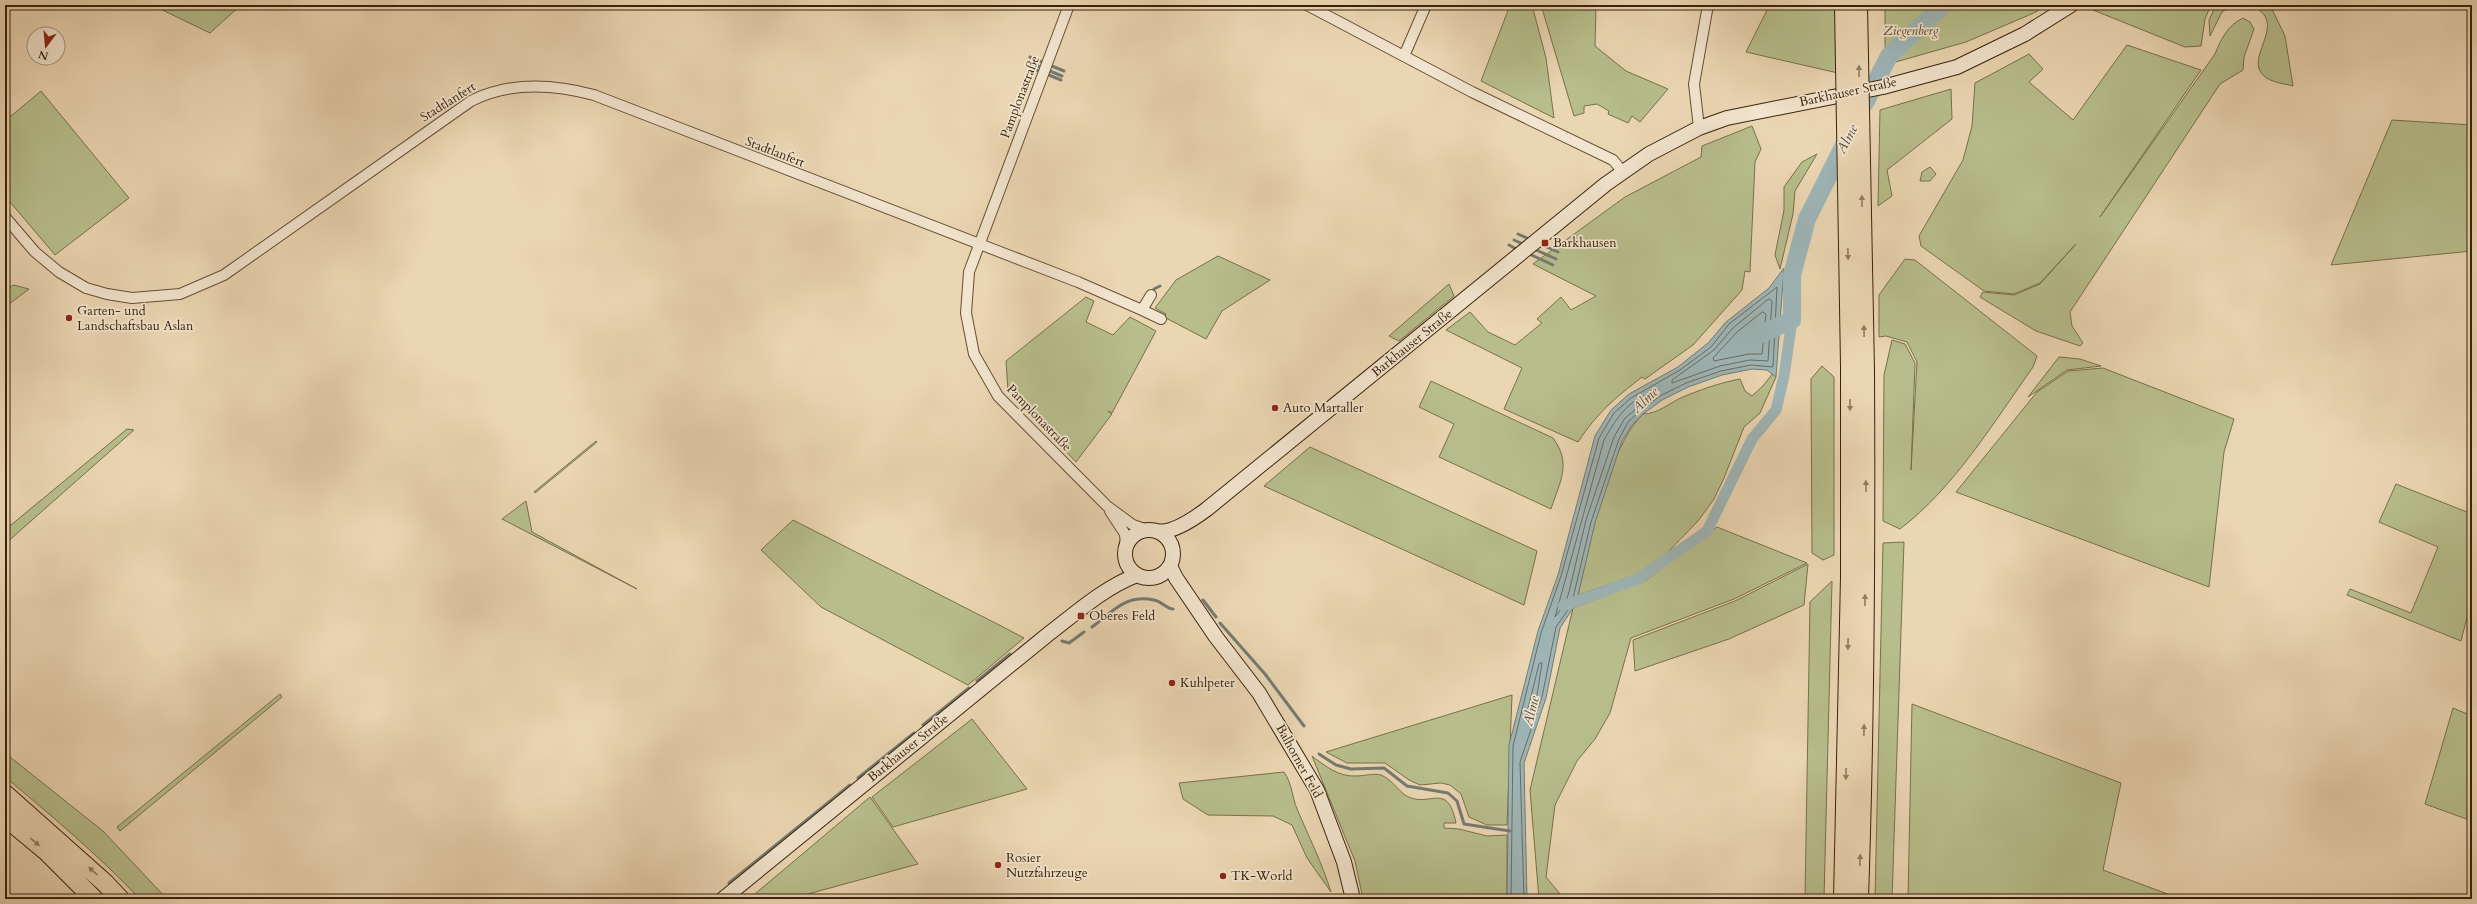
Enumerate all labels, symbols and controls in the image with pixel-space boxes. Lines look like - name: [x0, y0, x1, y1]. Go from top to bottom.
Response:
- park label: Ziegenberg: [1883, 22, 1939, 40]
- north arrow: [26, 26, 66, 66]
- text: N: [36, 46, 50, 64]
- street label: Pamplonastraße: [996, 53, 1044, 141]
- one-way arrow: [1856, 65, 1863, 77]
- street label: Barkhauser Straße: [1798, 73, 1898, 111]
- street label: Stadtlanfert: [417, 78, 479, 126]
- water label: Alme: [1831, 121, 1863, 158]
- street label: Stadtlanfert: [743, 132, 807, 172]
- one-way arrow: [1859, 194, 1865, 207]
- place label: Barkhausen: [1553, 234, 1617, 252]
- marker: Barkhausen: [1540, 238, 1550, 248]
- one-way arrow: [1845, 248, 1852, 260]
- place label: Garten- und Landschaftsbau Aslan: [77, 302, 194, 335]
- street label: Barkhauser Straße: [1368, 305, 1456, 381]
- marker: Garten- und Landschaftsbau Aslan: [64, 313, 74, 323]
- one-way arrow: [1861, 324, 1867, 337]
- street label: Pamplonastraße: [1002, 380, 1076, 456]
- water label: Alme: [1627, 382, 1663, 418]
- place label: Auto Martaller: [1283, 399, 1364, 417]
- one-way arrow: [1847, 399, 1853, 412]
- marker: Auto Martaller: [1270, 403, 1280, 413]
- one-way arrow: [1863, 479, 1869, 492]
- one-way arrow: [1862, 594, 1869, 606]
- place label: Oberes Feld: [1089, 607, 1155, 625]
- marker: Oberes Feld: [1076, 611, 1086, 621]
- one-way arrow: [1845, 638, 1852, 650]
- place label: Kuhlpeter: [1180, 674, 1235, 692]
- marker: Kuhlpeter: [1167, 678, 1177, 688]
- water label: Alme: [1518, 693, 1544, 729]
- street label: Barkhauser Straße: [864, 710, 952, 786]
- street label: Balhorner Feld: [1271, 721, 1327, 801]
- one-way arrow: [1861, 723, 1867, 736]
- one-way arrow: [1843, 768, 1849, 781]
- one-way arrow: [30, 838, 41, 847]
- place label: Rosier Nutzfahrzeuge: [1006, 849, 1088, 882]
- one-way arrow: [1857, 853, 1863, 866]
- marker: Rosier Nutzfahrzeuge: [993, 860, 1003, 870]
- one-way arrow: [88, 867, 98, 876]
- place label: TK-World: [1231, 867, 1292, 885]
- marker: TK-World: [1218, 871, 1228, 881]

